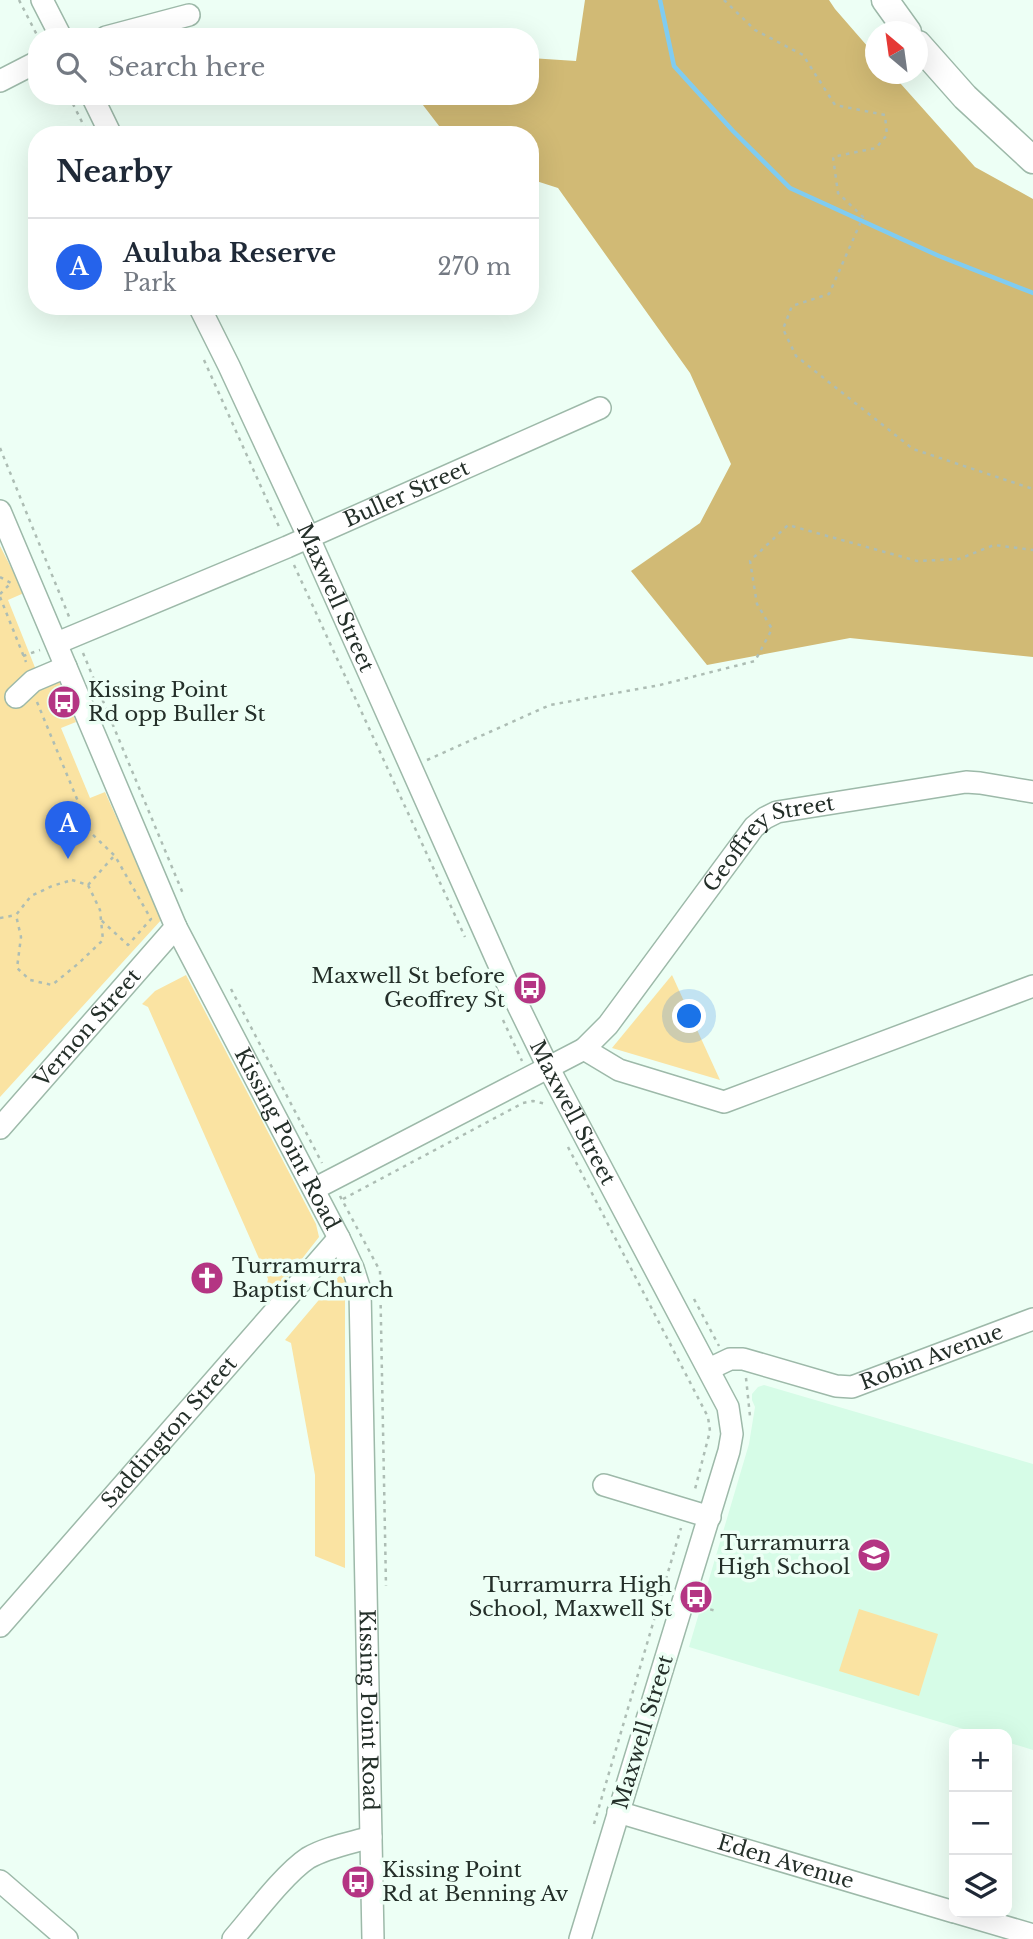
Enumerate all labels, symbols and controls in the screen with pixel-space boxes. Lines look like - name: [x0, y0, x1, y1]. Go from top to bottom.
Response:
- north arrow: [865, 21, 928, 84]
- search box: [28, 28, 539, 105]
- icon: search: [52, 48, 90, 86]
- text: Search here: [108, 51, 265, 83]
- text: Nearby: [56, 153, 172, 190]
- text: Auluba Reserve: [123, 237, 336, 269]
- text: A: [70, 253, 88, 281]
- text: 270 m: [438, 253, 511, 281]
- text: Park: [123, 269, 176, 297]
- street label: Buller Street: [340, 455, 473, 533]
- street label: Maxwell Street: [291, 519, 380, 676]
- place label: Kissing Point Rd opp Buller St: [88, 677, 266, 727]
- bus stop icon: Kissing Point Rd opp Buller St: [45, 683, 83, 721]
- street label: Geoffrey Street: [697, 790, 836, 897]
- pin: A: [45, 801, 91, 859]
- street label: Vernon Street: [28, 963, 146, 1093]
- place label: Maxwell St before Geoffrey St: [311, 963, 505, 1013]
- bus stop icon: Maxwell St before Geoffrey St: [511, 969, 549, 1007]
- your location: [672, 999, 706, 1033]
- street label: Maxwell Street: [524, 1036, 621, 1189]
- street label: Kissing Point Road: [229, 1044, 345, 1234]
- place label: Turramurra Baptist Church: [232, 1253, 393, 1303]
- church icon: Turramurra Baptist Church: [188, 1259, 226, 1297]
- street label: Robin Avenue: [856, 1318, 1007, 1396]
- street label: Saddington Street: [96, 1351, 242, 1514]
- place label: Turramurra High School: [717, 1530, 850, 1580]
- school or university icon: Turramurra High School: [855, 1536, 893, 1574]
- place label: Turramurra High School, Maxwell St: [469, 1572, 672, 1622]
- bus stop icon: Turramurra High School, Maxwell St: [677, 1578, 715, 1616]
- street label: Kissing Point Road: [353, 1609, 383, 1811]
- street label: Maxwell Street: [607, 1652, 679, 1812]
- map controls: [949, 1729, 1012, 1918]
- button: +: [949, 1729, 1012, 1792]
- button: −: [949, 1792, 1012, 1855]
- street label: Eden Avenue: [714, 1829, 857, 1895]
- button: layers: [949, 1855, 1012, 1918]
- place label: Kissing Point Rd at Benning Av: [382, 1857, 568, 1907]
- bus stop icon: Kissing Point Rd at Benning Av: [339, 1863, 377, 1901]

